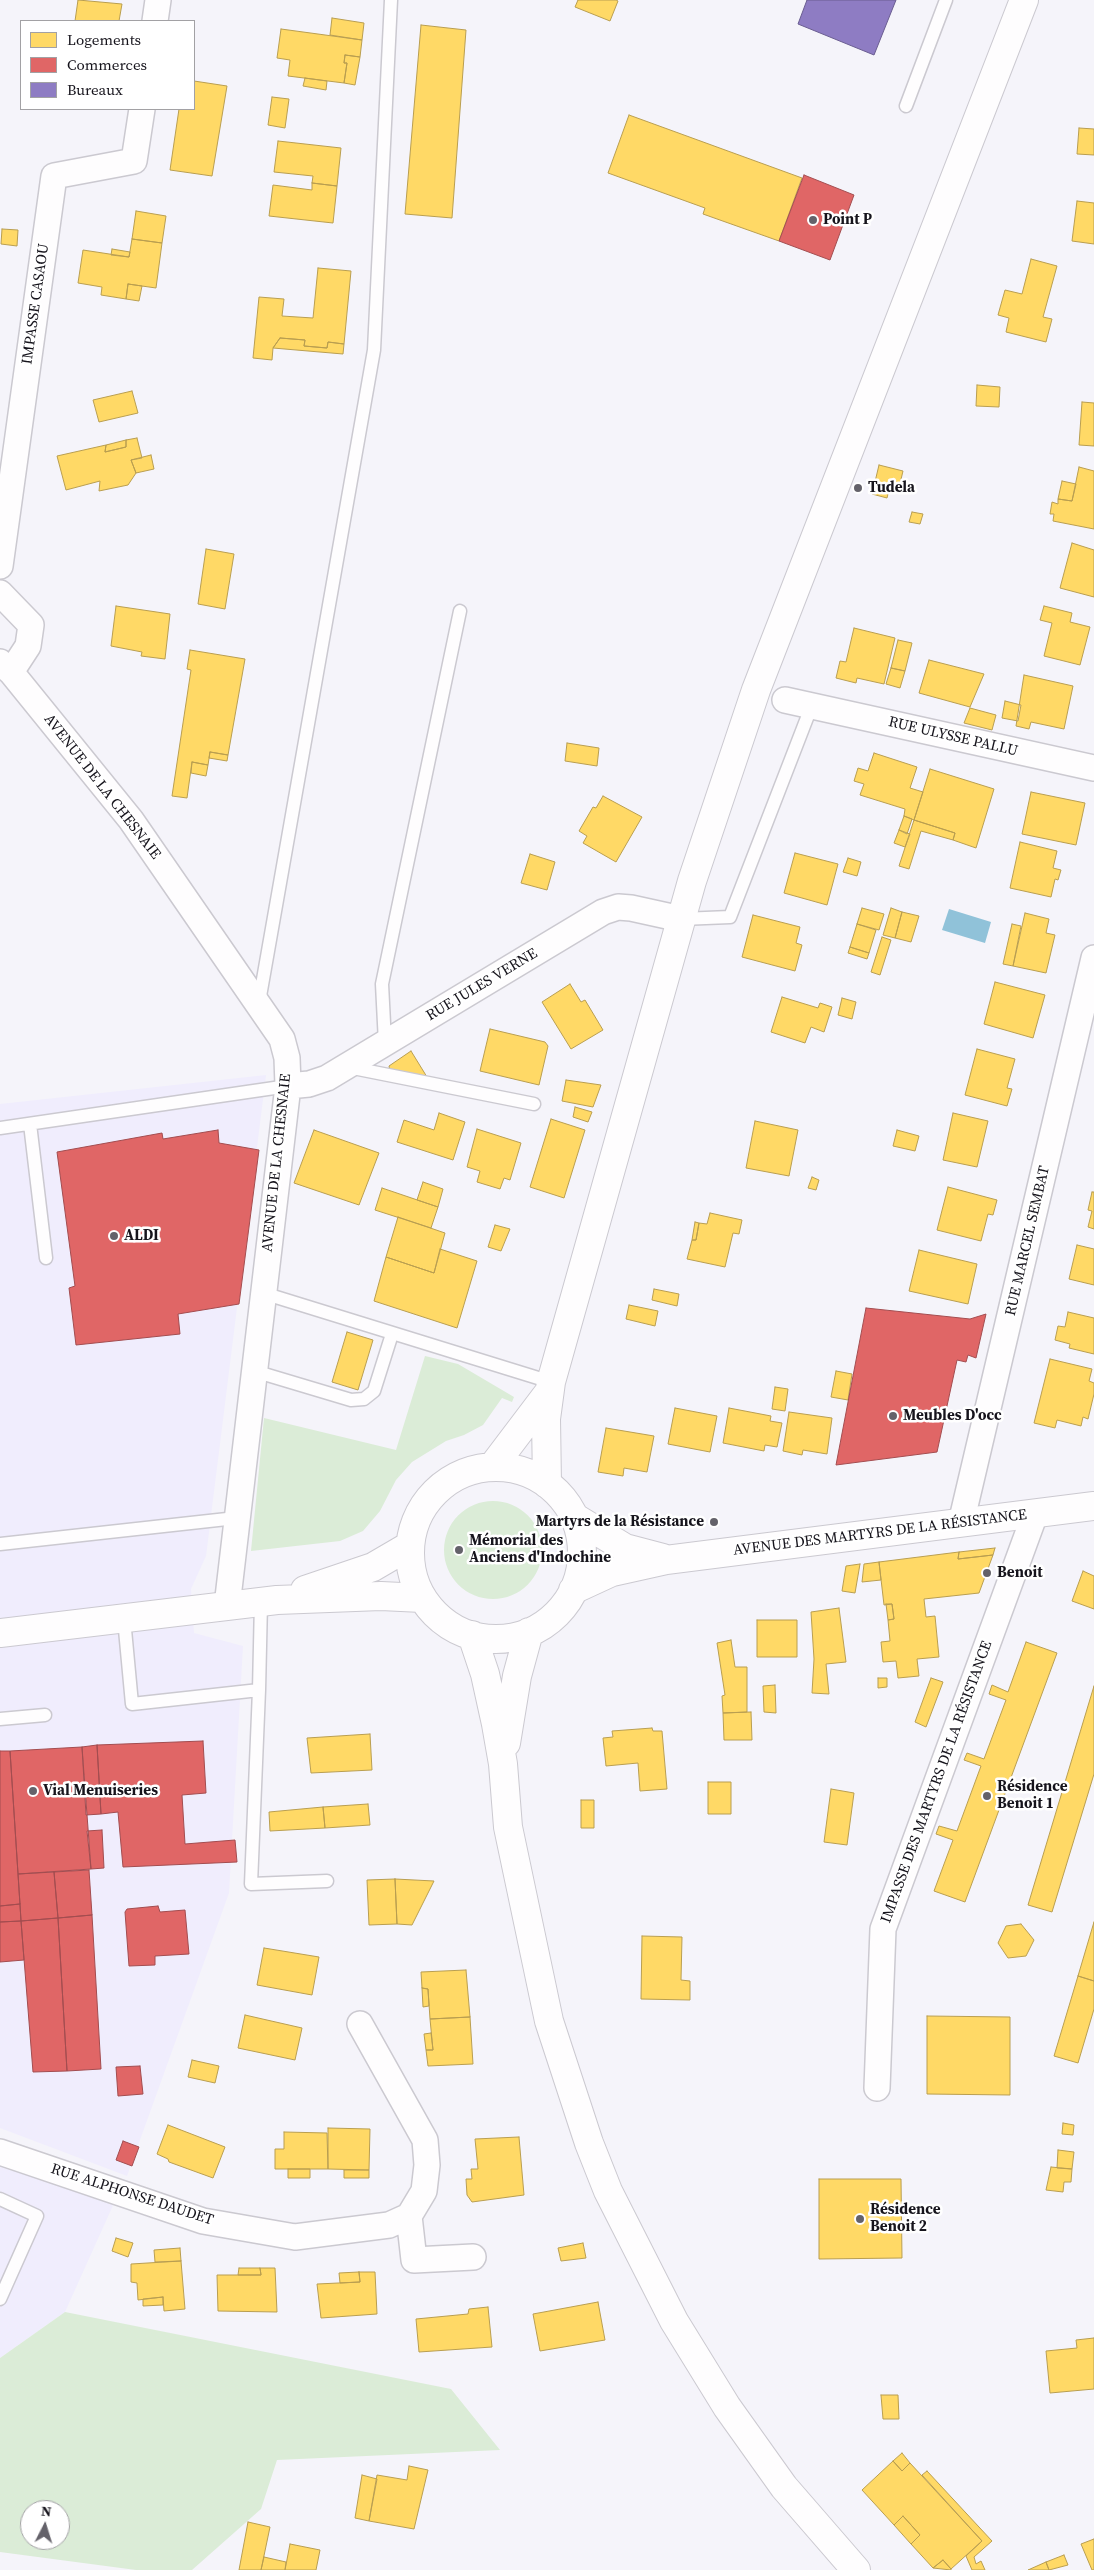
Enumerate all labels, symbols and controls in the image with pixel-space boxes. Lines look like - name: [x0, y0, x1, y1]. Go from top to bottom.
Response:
- legend: [20, 20, 195, 110]
- text: Logements: [67, 29, 141, 50]
- text: Commerces: [67, 54, 147, 75]
- text: Bureaux: [67, 79, 123, 100]
- place label: Point P: [823, 211, 872, 229]
- marker: Point P: [807, 214, 819, 226]
- street label: IMPASSE CASAOU: [19, 242, 53, 366]
- place label: Tudela: [868, 479, 915, 497]
- marker: Tudela: [852, 482, 864, 494]
- street label: AVENUE DE LA CHESNAIE: [40, 711, 164, 863]
- street label: RUE ULYSSE PALLU: [886, 713, 1020, 761]
- street label: RUE JULES VERNE: [423, 945, 541, 1025]
- street label: AVENUE DE LA CHESNAIE: [259, 1073, 295, 1253]
- street label: RUE MARCEL SEMBAT: [1002, 1164, 1054, 1318]
- place label: ALDI: [124, 1227, 159, 1245]
- marker: ALDI: [108, 1230, 120, 1242]
- place label: Meubles D'occ: [903, 1407, 1002, 1425]
- marker: Meubles D'occ: [887, 1410, 899, 1422]
- street label: AVENUE DES MARTYRS DE LA RÉSISTANCE: [732, 1506, 1028, 1560]
- place label: Martyrs de la Résistance: [536, 1513, 704, 1531]
- marker: Martyrs de la Résistance: [708, 1516, 720, 1528]
- place label: Mémorial des Anciens d'Indochine: [469, 1532, 611, 1567]
- marker: Mémorial des Anciens d'Indochine: [453, 1544, 465, 1556]
- place label: Benoit: [997, 1564, 1043, 1582]
- marker: Benoit: [981, 1567, 993, 1579]
- street label: IMPASSE DES MARTYRS DE LA RÉSISTANCE: [877, 1639, 997, 1925]
- place label: Résidence Benoit 1: [997, 1778, 1068, 1813]
- place label: Vial Menuiseries: [43, 1782, 158, 1800]
- marker: Vial Menuiseries: [27, 1785, 39, 1797]
- marker: Résidence Benoit 1: [981, 1790, 993, 1802]
- street label: RUE ALPHONSE DAUDET: [48, 2160, 216, 2230]
- place label: Résidence Benoit 2: [870, 2201, 941, 2236]
- marker: Résidence Benoit 2: [854, 2213, 866, 2225]
- north arrow: [20, 2500, 70, 2550]
- text: N: [40, 2501, 52, 2521]

